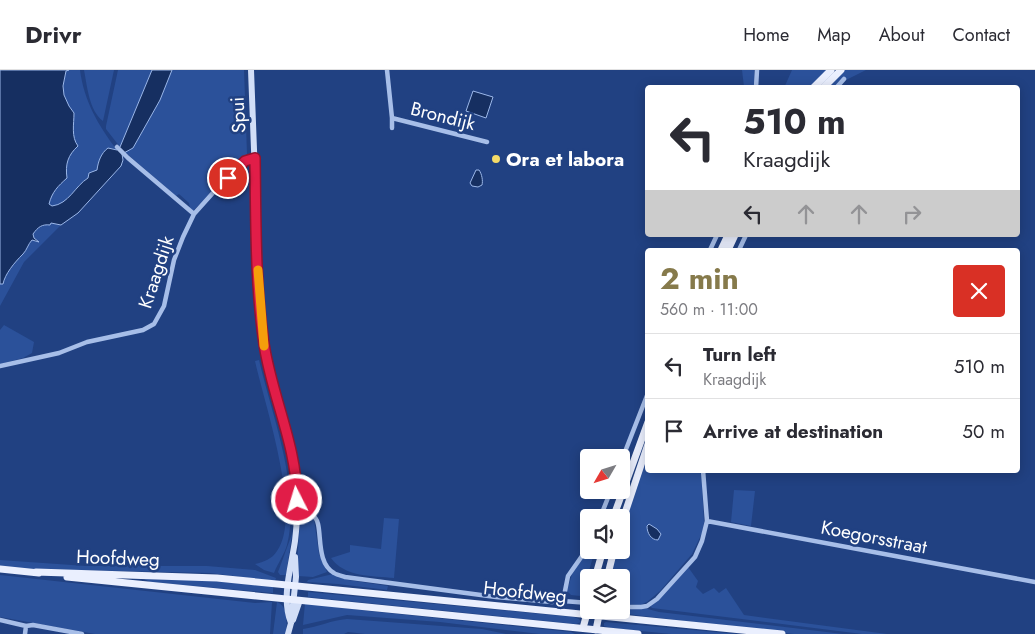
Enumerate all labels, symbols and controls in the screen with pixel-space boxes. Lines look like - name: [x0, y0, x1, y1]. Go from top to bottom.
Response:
- text: Drivr: [25, 17, 82, 52]
- text: Home: [743, 22, 789, 48]
- text: Map: [817, 22, 851, 48]
- text: About: [879, 22, 924, 48]
- text: Contact: [952, 22, 1010, 48]
- street label: Brondijk: [408, 95, 479, 137]
- street label: Spui: [224, 96, 252, 134]
- text: 510 m: [743, 97, 846, 147]
- icon: left: [660, 105, 725, 170]
- text: Kraagdijk: [743, 143, 830, 175]
- place label: Ora et labora: [506, 146, 624, 173]
- marker: Ora et labora: [490, 153, 502, 165]
- pin: [207, 157, 249, 199]
- icon: arrive: [214, 164, 242, 192]
- icon: left: [739, 200, 767, 228]
- icon: ahead: [792, 200, 820, 228]
- icon: ahead: [845, 200, 873, 228]
- icon: right: [898, 200, 926, 228]
- street label: Kraagdijk: [132, 231, 181, 312]
- text: 2 min: [660, 257, 739, 300]
- button: close: [953, 265, 1005, 317]
- text: 560 m · 11:00: [660, 298, 758, 321]
- text: Turn left: [703, 341, 776, 368]
- icon: left: [660, 352, 688, 380]
- text: 510 m: [954, 353, 1005, 380]
- text: Kraagdijk: [703, 368, 766, 391]
- icon: arrive: [660, 417, 688, 445]
- text: Arrive at destination: [703, 418, 883, 445]
- text: 50 m: [962, 418, 1005, 445]
- north arrow: [580, 449, 630, 499]
- map controls: [580, 449, 630, 619]
- position arrow: [270, 473, 322, 525]
- button: sound: [580, 509, 630, 559]
- street label: Koegorsstraat: [819, 514, 930, 561]
- street label: Hoofdweg: [76, 543, 160, 573]
- button: layers: [580, 569, 630, 619]
- street label: Hoofdweg: [482, 574, 568, 610]

